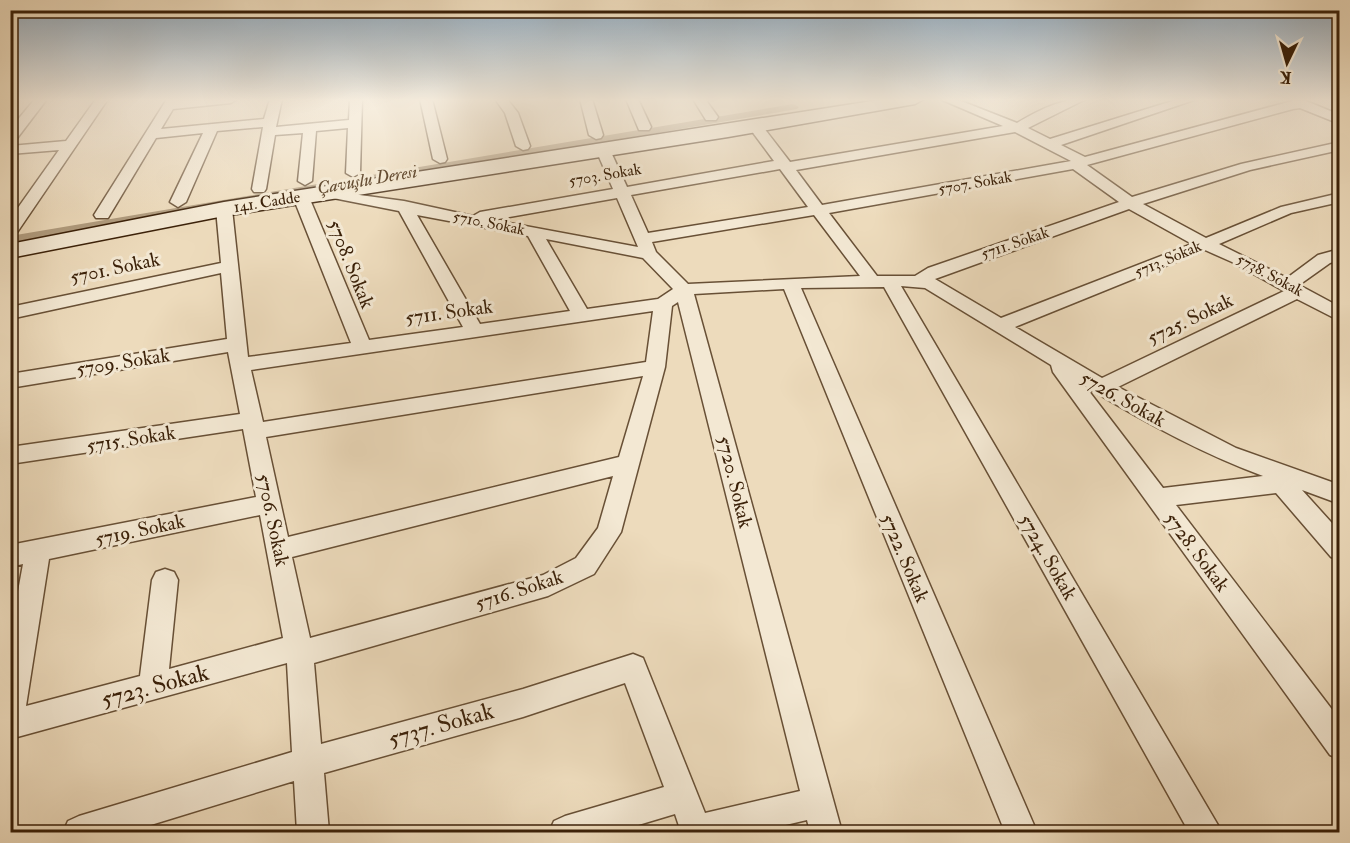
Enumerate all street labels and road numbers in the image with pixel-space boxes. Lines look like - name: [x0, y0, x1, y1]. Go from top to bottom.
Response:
- street label: 5703. Sokak: [567, 159, 643, 191]
- street label: 5707. Sokak: [937, 167, 1014, 199]
- street label: 141. Cadde: [232, 187, 302, 217]
- street label: 5710. Sokak: [451, 206, 527, 240]
- street label: 5708. Sokak: [322, 216, 380, 312]
- street label: 5711. Sokak: [978, 222, 1052, 264]
- street label: 5713. Sokak: [1131, 236, 1205, 282]
- street label: 5701. Sokak: [68, 246, 163, 290]
- street label: 5738. Sokak: [1233, 249, 1307, 301]
- street label: 5725. Sokak: [1143, 287, 1237, 351]
- street label: 5711. Sokak: [404, 293, 495, 331]
- street label: 5709. Sokak: [74, 342, 172, 382]
- street label: 5726. Sokak: [1076, 365, 1171, 433]
- street label: 5715. Sokak: [85, 420, 178, 458]
- street label: 5720. Sokak: [711, 433, 759, 531]
- street label: 5706. Sokak: [251, 471, 295, 569]
- street label: 5728. Sokak: [1159, 507, 1235, 597]
- street label: 5719. Sokak: [93, 508, 188, 552]
- street label: 5724. Sokak: [1013, 509, 1083, 605]
- street label: 5722. Sokak: [875, 510, 935, 607]
- street label: 5716. Sokak: [472, 564, 567, 616]
- street label: 5723. Sokak: [98, 657, 213, 715]
- street label: 5737. Sokak: [385, 695, 498, 755]

